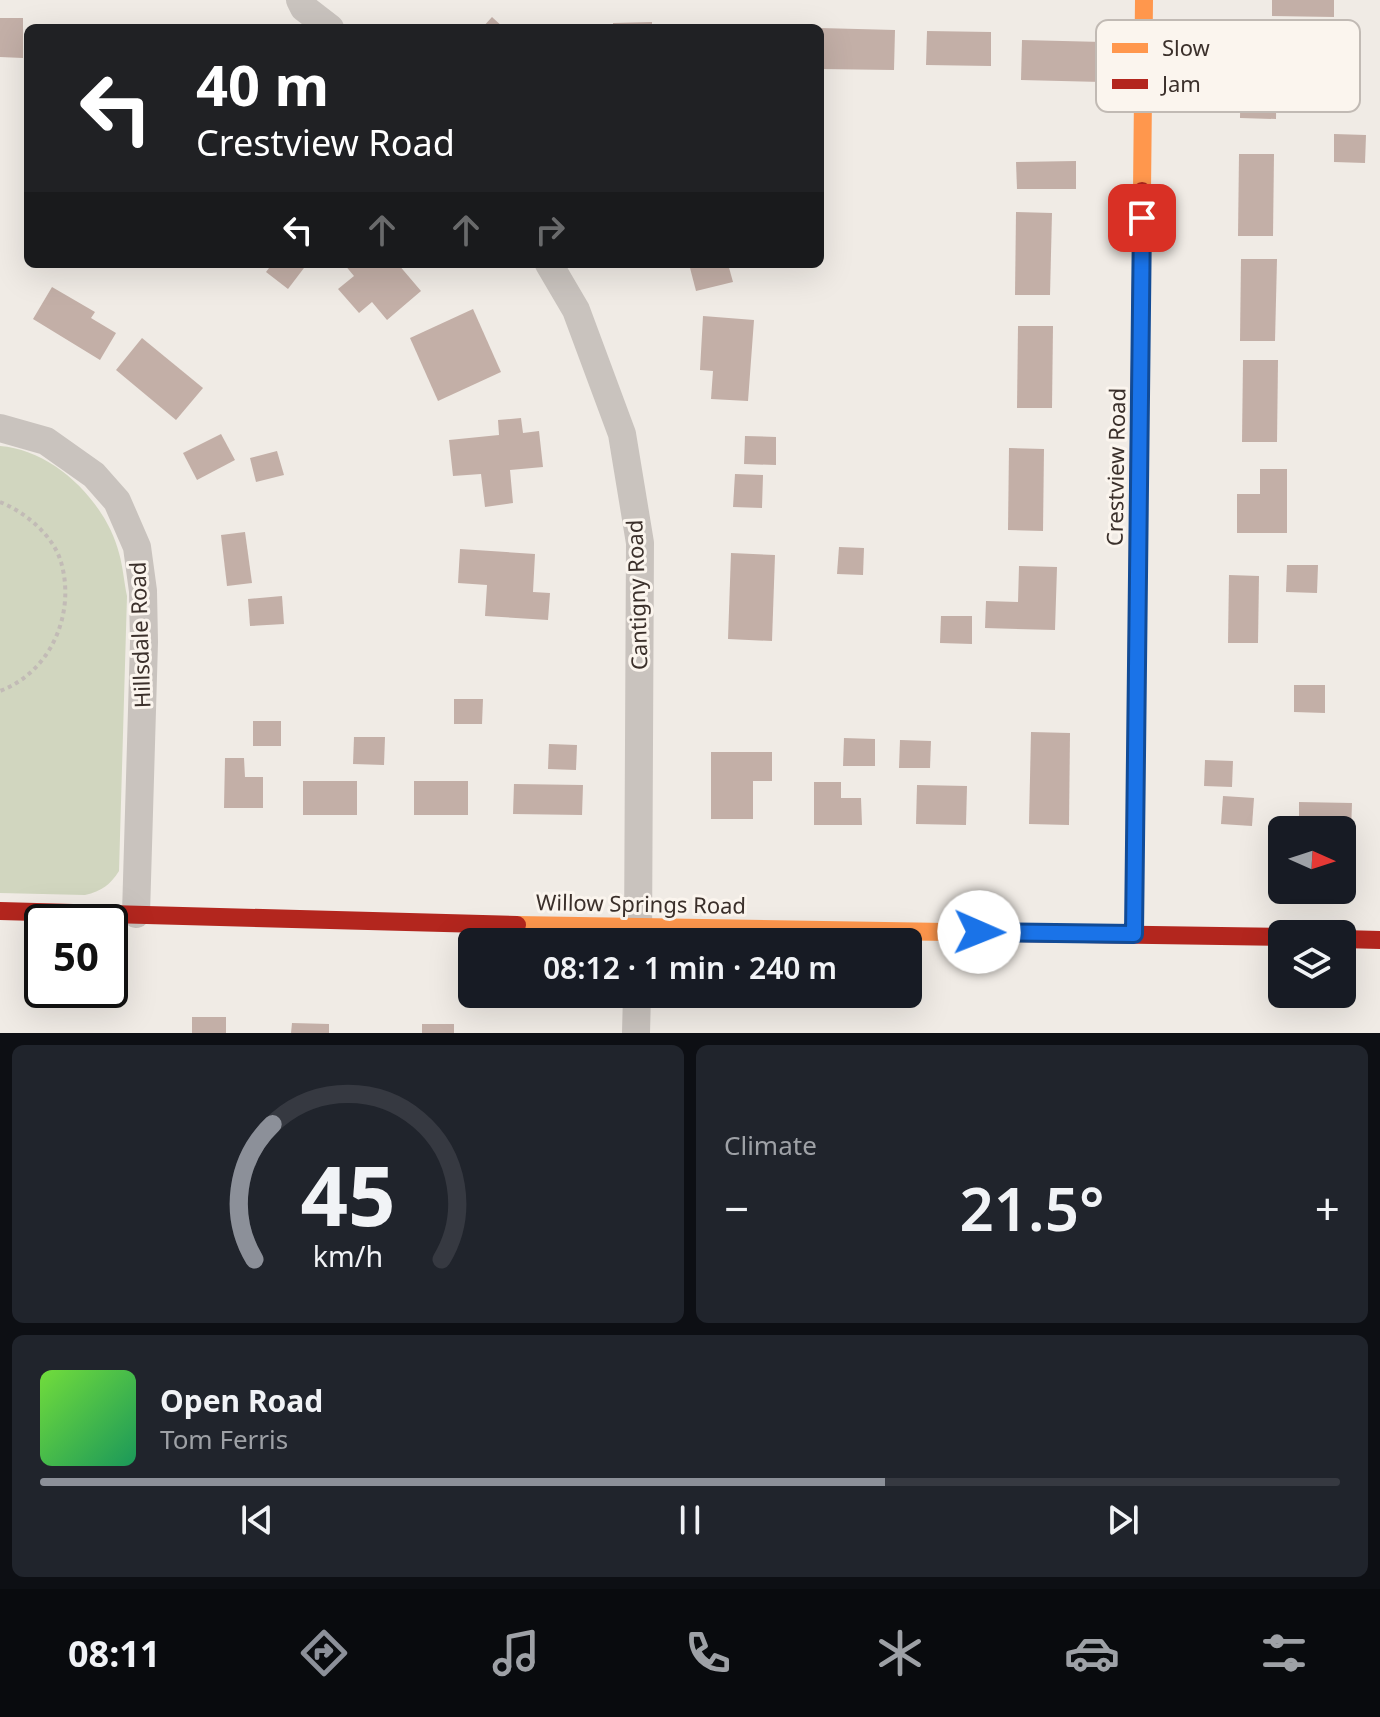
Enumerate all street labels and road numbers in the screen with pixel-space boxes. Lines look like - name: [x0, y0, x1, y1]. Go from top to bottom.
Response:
- street label: Crestview Road: [1099, 388, 1131, 546]
- street label: Cantigny Road: [618, 519, 654, 671]
- street label: Hillsdale Road: [121, 561, 157, 709]
- street label: Willow Springs Road: [536, 886, 746, 920]

